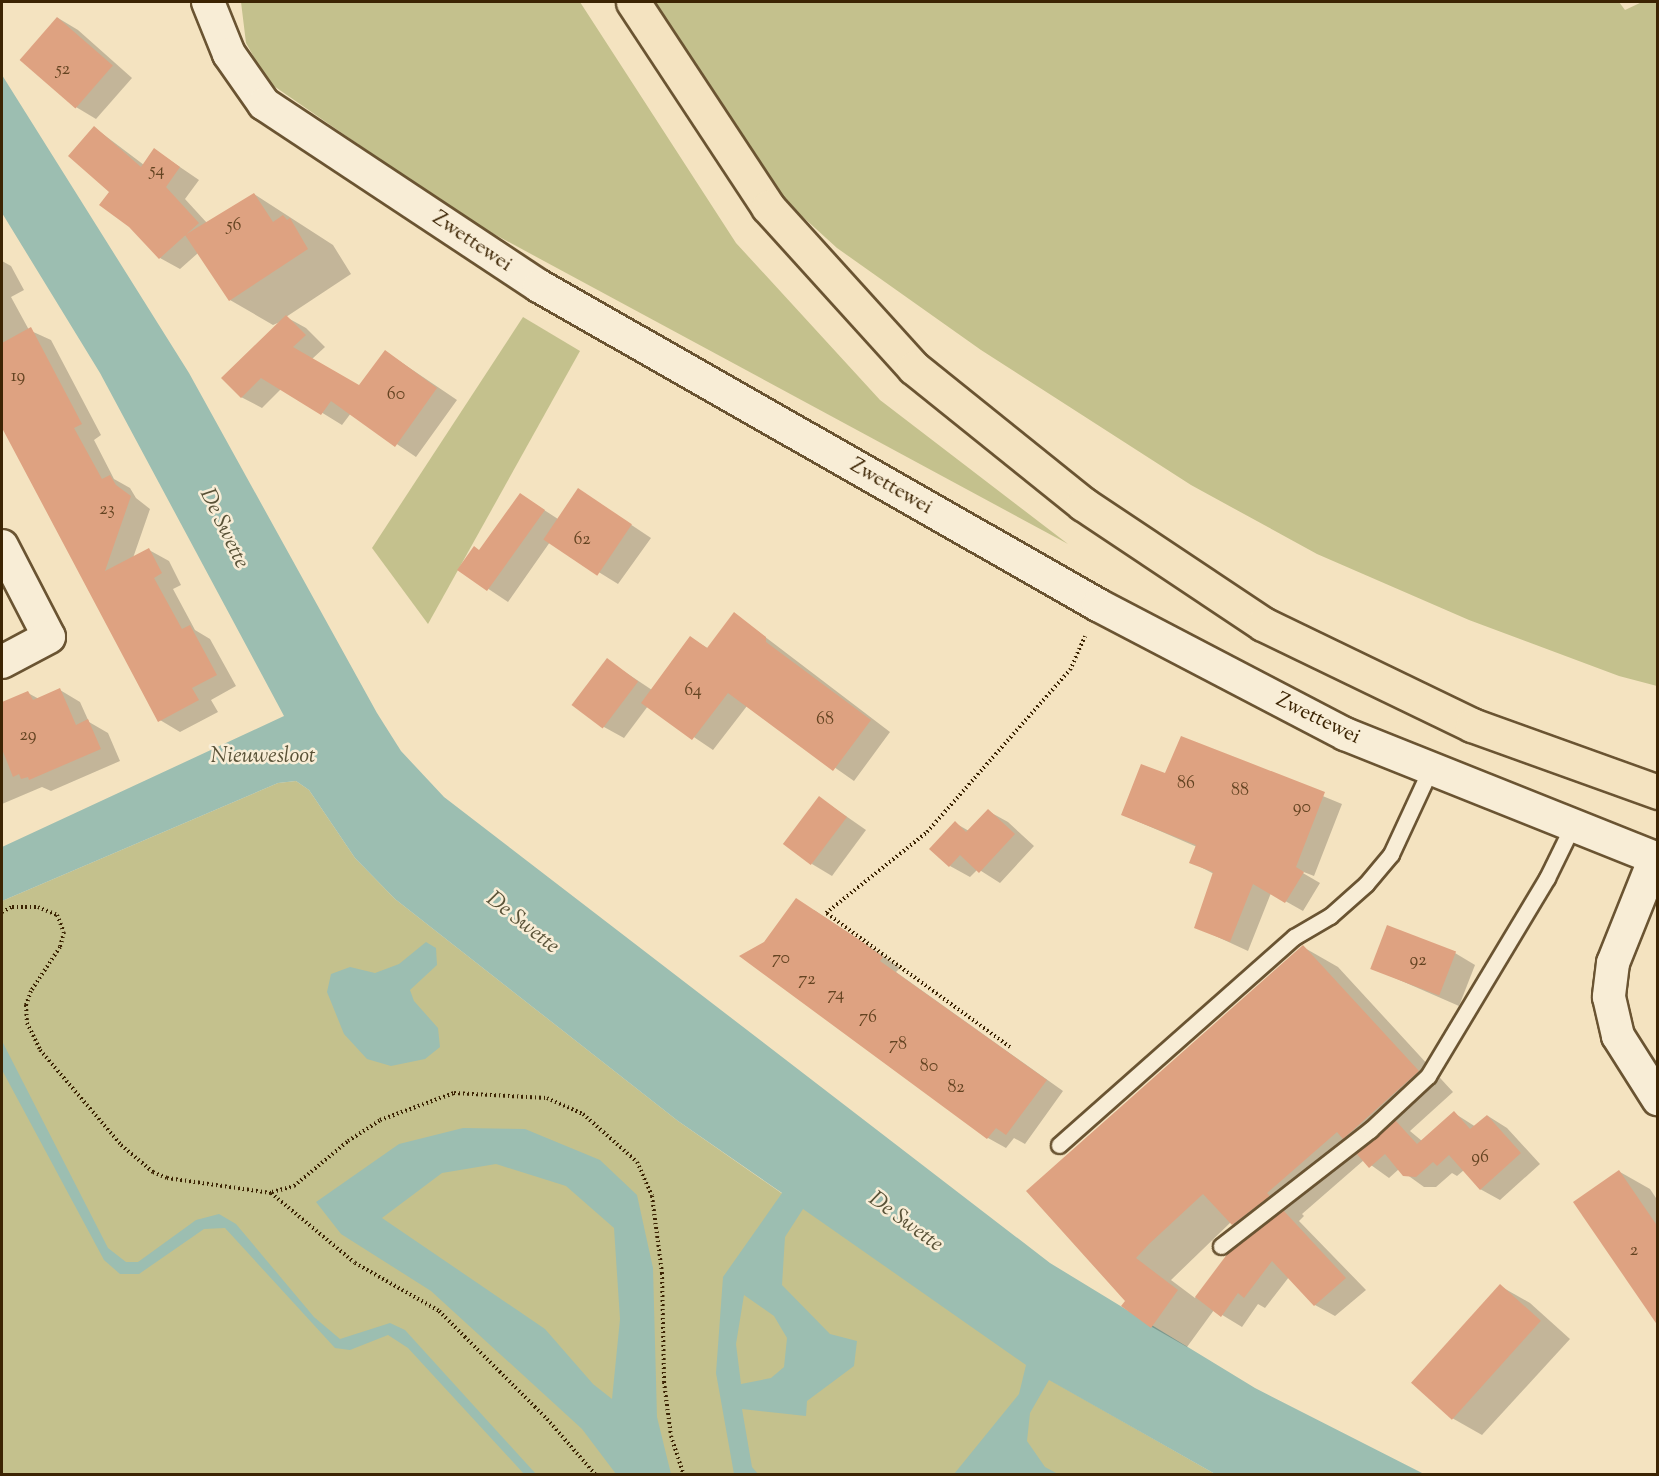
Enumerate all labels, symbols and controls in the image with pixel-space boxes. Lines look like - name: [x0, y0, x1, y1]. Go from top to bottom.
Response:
- house number: 52: [56, 59, 70, 81]
- house number: 54: [149, 160, 165, 182]
- street label: Zwettewei: [427, 206, 517, 278]
- house number: 56: [226, 215, 242, 237]
- house number: 19: [11, 366, 25, 388]
- house number: 60: [387, 384, 405, 406]
- street label: Zwettewei: [845, 453, 937, 521]
- water label: De Swette: [192, 485, 254, 573]
- house number: 23: [99, 499, 115, 521]
- house number: 62: [573, 529, 591, 551]
- house number: 64: [684, 680, 702, 702]
- street label: Zwettewei: [1272, 688, 1364, 750]
- house number: 68: [816, 709, 834, 731]
- house number: 29: [19, 725, 37, 747]
- water label: Nieuwesloot: [210, 745, 316, 771]
- house number: 86: [1177, 773, 1195, 795]
- house number: 88: [1231, 780, 1249, 802]
- house number: 90: [1293, 797, 1311, 819]
- water label: De Swette: [480, 887, 564, 961]
- house number: 70: [772, 948, 790, 970]
- house number: 92: [1409, 950, 1427, 972]
- house number: 72: [798, 969, 816, 991]
- house number: 74: [828, 984, 844, 1006]
- house number: 76: [859, 1007, 877, 1029]
- house number: 78: [889, 1034, 907, 1056]
- house number: 80: [920, 1056, 938, 1078]
- house number: 82: [947, 1077, 965, 1099]
- house number: 96: [1471, 1147, 1489, 1169]
- water label: De Swette: [863, 1187, 947, 1259]
- house number: 2: [1630, 1240, 1638, 1262]

